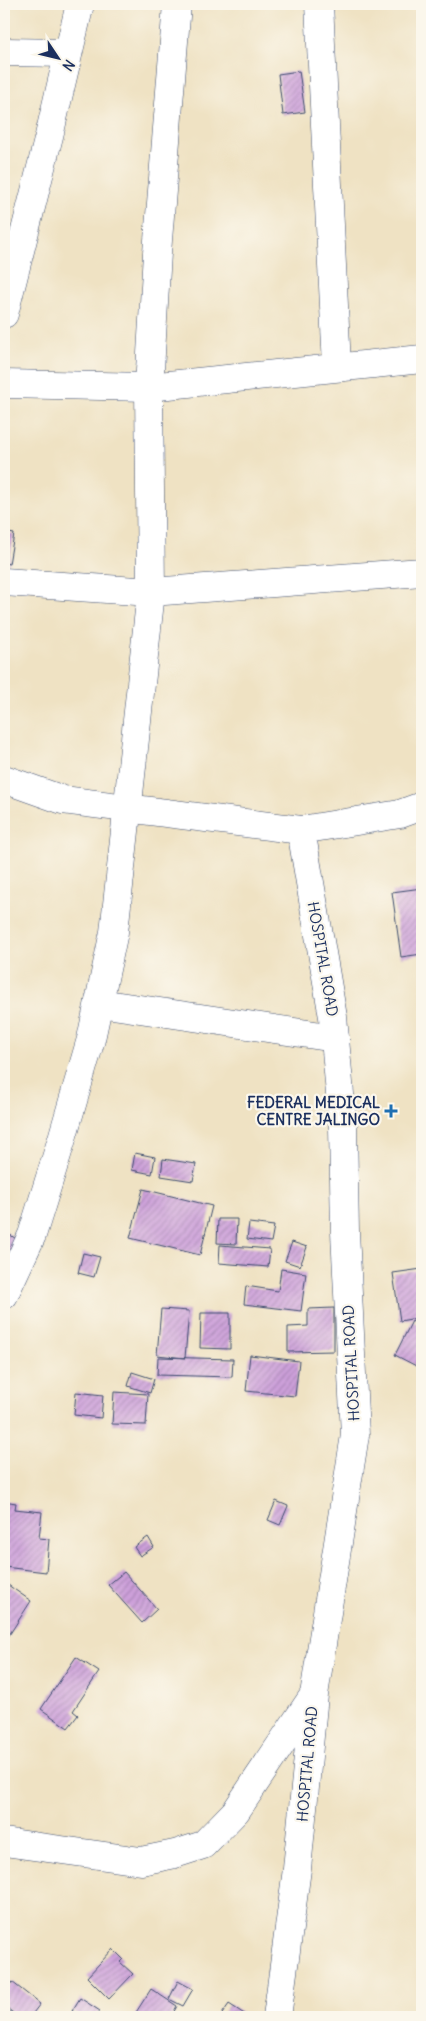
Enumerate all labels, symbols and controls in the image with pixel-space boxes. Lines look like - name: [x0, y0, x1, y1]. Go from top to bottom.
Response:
- north arrow: [32, 32, 82, 82]
- text: N: [58, 56, 79, 75]
- street label: HOSPITAL ROAD: [304, 900, 342, 1018]
- place label: FEDERAL MEDICAL CENTRE JALINGO: [247, 1093, 380, 1129]
- marker: FEDERAL MEDICAL CENTRE JALINGO: [384, 1104, 398, 1118]
- street label: HOSPITAL ROAD: [338, 1305, 364, 1421]
- street label: HOSPITAL ROAD: [292, 1705, 322, 1823]

